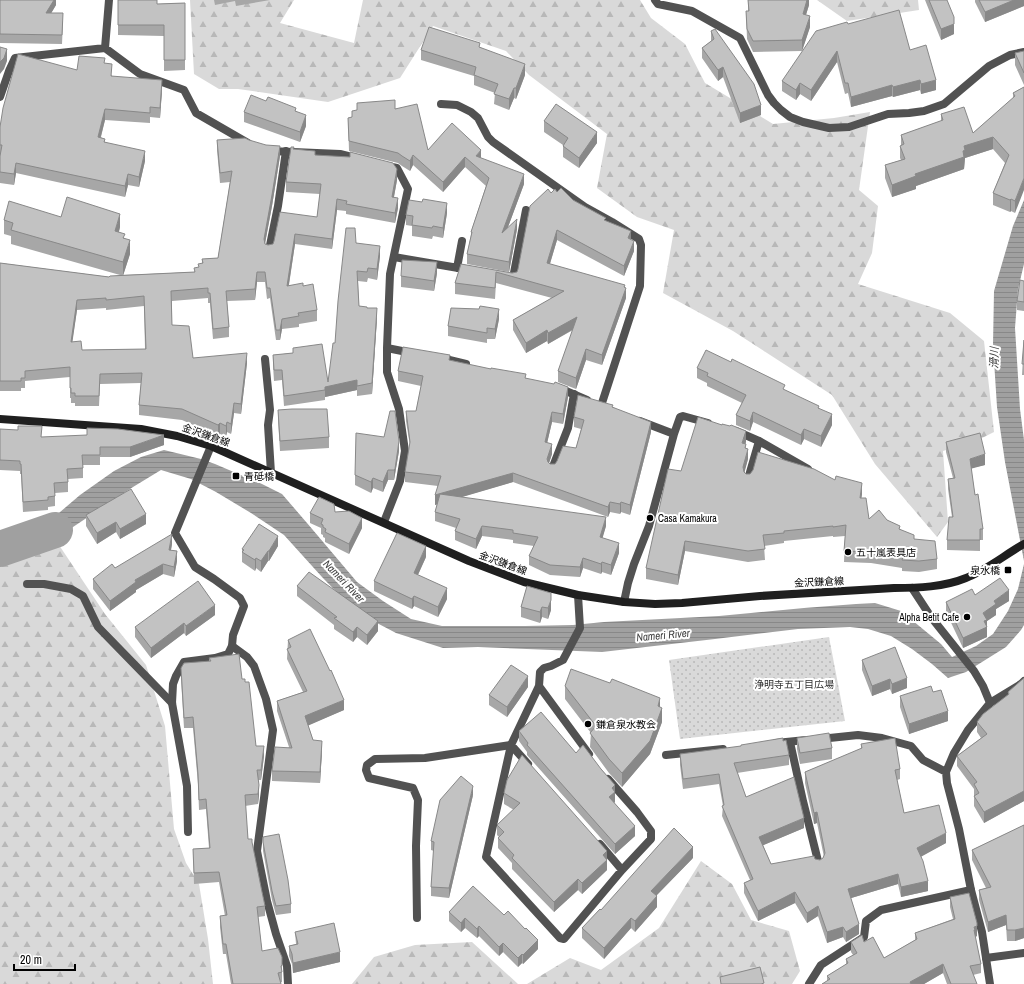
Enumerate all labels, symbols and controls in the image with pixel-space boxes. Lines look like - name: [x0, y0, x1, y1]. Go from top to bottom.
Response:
- water label: 滑川: [987, 346, 1001, 369]
- street label: 金沢鎌倉線: [180, 421, 232, 449]
- place label: 青砥橋: [244, 470, 274, 483]
- marker: 青砥橋: [231, 471, 241, 481]
- place label: Casa Kamakura: [658, 512, 717, 525]
- marker: Casa Kamakura: [645, 513, 655, 523]
- place label: 五十嵐表具店: [856, 546, 916, 559]
- marker: 五十嵐表具店: [843, 547, 853, 557]
- street label: 金沢鎌倉線: [477, 548, 529, 578]
- water label: Nameri River: [320, 557, 368, 606]
- place label: 泉水橋: [970, 564, 1000, 577]
- marker: 泉水橋: [1003, 565, 1013, 575]
- street label: 金沢鎌倉線: [794, 574, 844, 590]
- place label: Alpha Betit Cafe: [898, 611, 959, 624]
- marker: Alpha Betit Cafe: [962, 612, 972, 622]
- water label: Nameri River: [636, 626, 691, 644]
- park label: 浄明寺五丁目広場: [754, 678, 834, 691]
- place label: 鎌倉泉水教会: [596, 718, 656, 731]
- marker: 鎌倉泉水教会: [583, 719, 593, 729]
- scale bar: [14, 946, 75, 972]
- text: 20 m: [20, 952, 42, 968]

